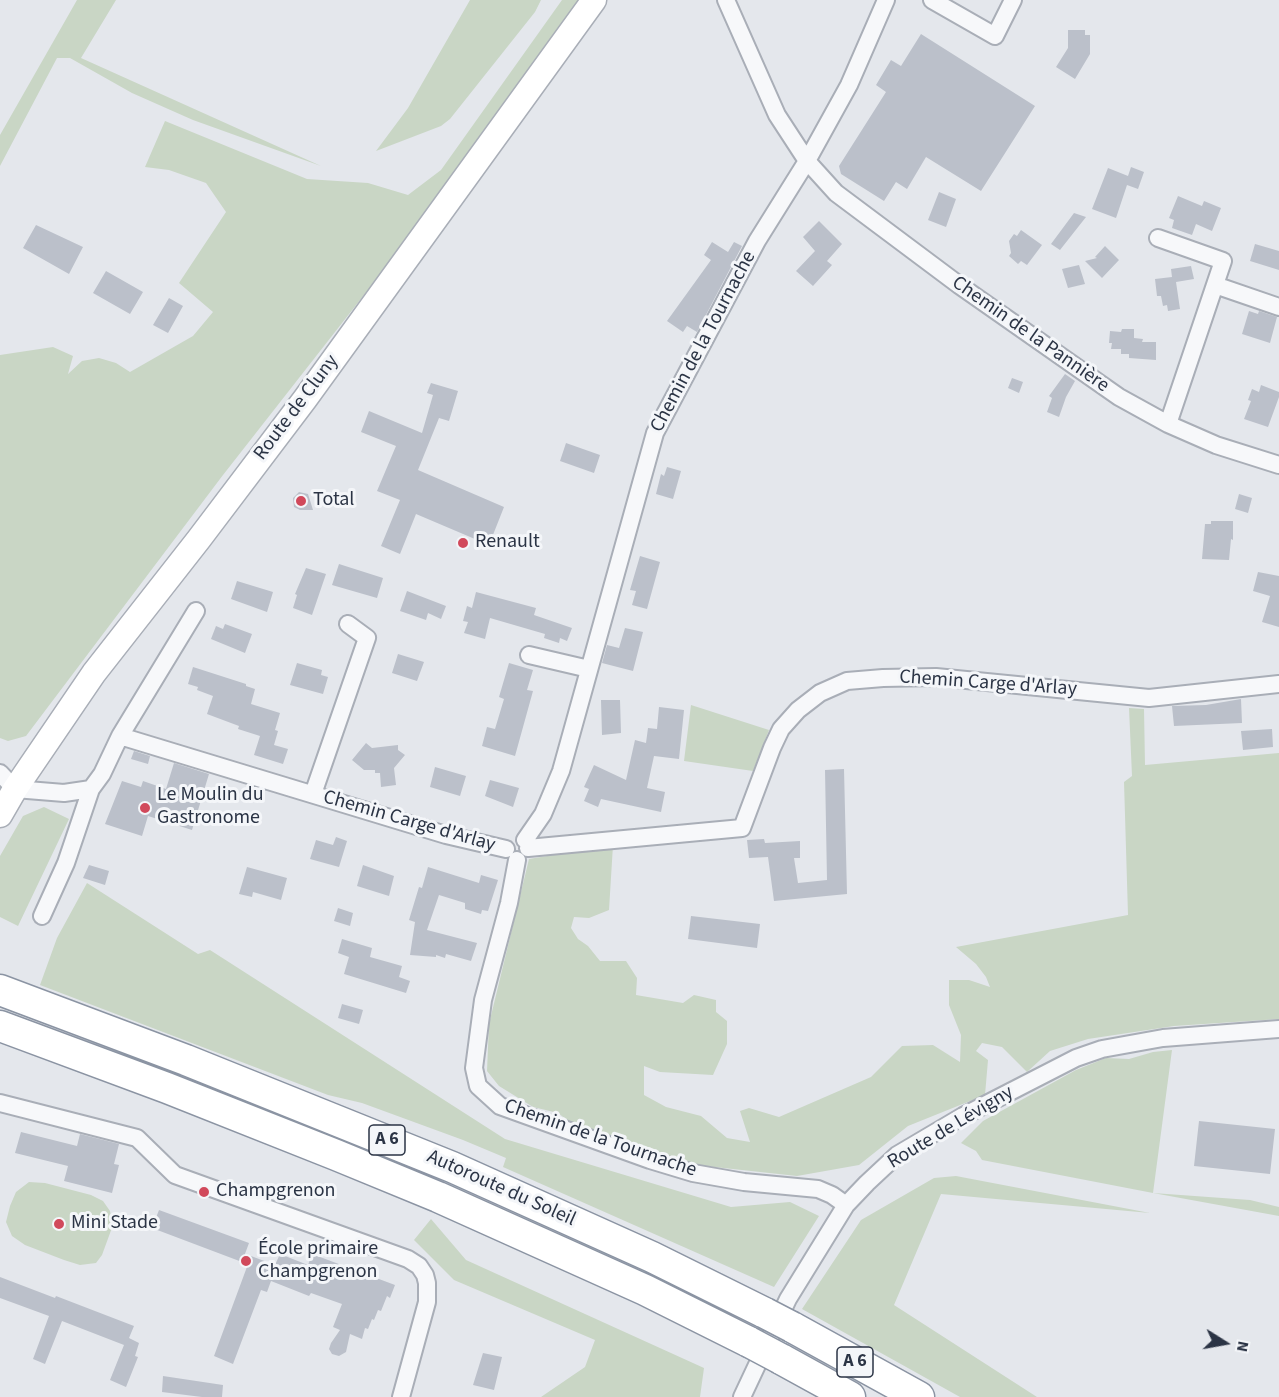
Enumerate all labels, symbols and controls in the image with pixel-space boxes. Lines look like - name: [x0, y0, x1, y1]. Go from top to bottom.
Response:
- street label: Chemin de la Tournache: [646, 247, 762, 437]
- street label: Chemin de la Pannière: [947, 272, 1113, 398]
- street label: Route de Cluny: [250, 350, 344, 466]
- place label: Total: [313, 489, 354, 513]
- marker: Total: [294, 494, 308, 508]
- place label: Renault: [475, 531, 540, 555]
- marker: Renault: [456, 536, 470, 550]
- street label: Chemin Carge d'Arlay: [898, 666, 1078, 702]
- place label: Le Moulin du Gastronome: [157, 784, 264, 831]
- street label: Chemin Carge d'Arlay: [320, 786, 498, 858]
- marker: Le Moulin du Gastronome: [138, 801, 152, 815]
- street label: Route de Lévigny: [884, 1081, 1018, 1175]
- street label: Chemin de la Tournache: [501, 1095, 699, 1183]
- road number: A 6: [369, 1125, 405, 1155]
- street label: Autoroute du Soleil: [423, 1145, 579, 1233]
- place label: Champgrenon: [216, 1180, 336, 1204]
- marker: Champgrenon: [197, 1185, 211, 1199]
- place label: Mini Stade: [71, 1212, 158, 1236]
- marker: Mini Stade: [52, 1217, 66, 1231]
- place label: École primaire Champgrenon: [258, 1238, 378, 1285]
- marker: École primaire Champgrenon: [239, 1254, 253, 1268]
- north arrow: [1195, 1313, 1255, 1373]
- text: N: [1231, 1339, 1254, 1354]
- road number: A 6: [837, 1347, 873, 1377]

